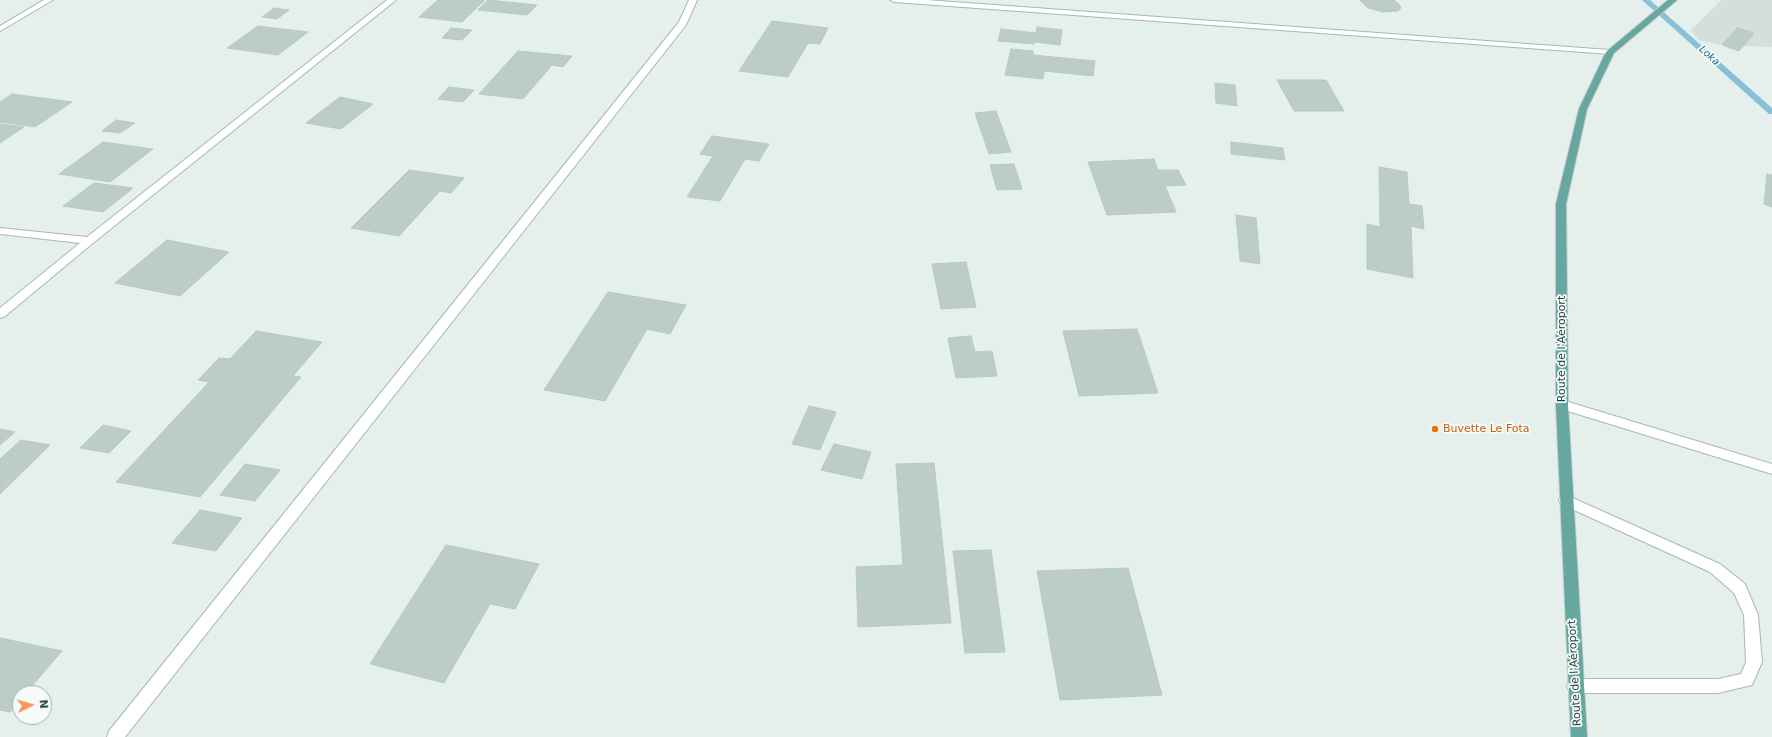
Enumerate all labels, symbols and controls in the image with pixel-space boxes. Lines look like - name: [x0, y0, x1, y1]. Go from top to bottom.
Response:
- water label: Loka: [1696, 44, 1722, 68]
- street label: Route de l'Aéroport: [1555, 296, 1569, 402]
- place label: Buvette Le Fota: [1443, 422, 1530, 436]
- marker: Buvette Le Fota: [1430, 424, 1440, 434]
- street label: Route de l'Aéroport: [1566, 620, 1584, 726]
- north arrow: [12, 685, 52, 725]
- text: N: [37, 699, 50, 709]

